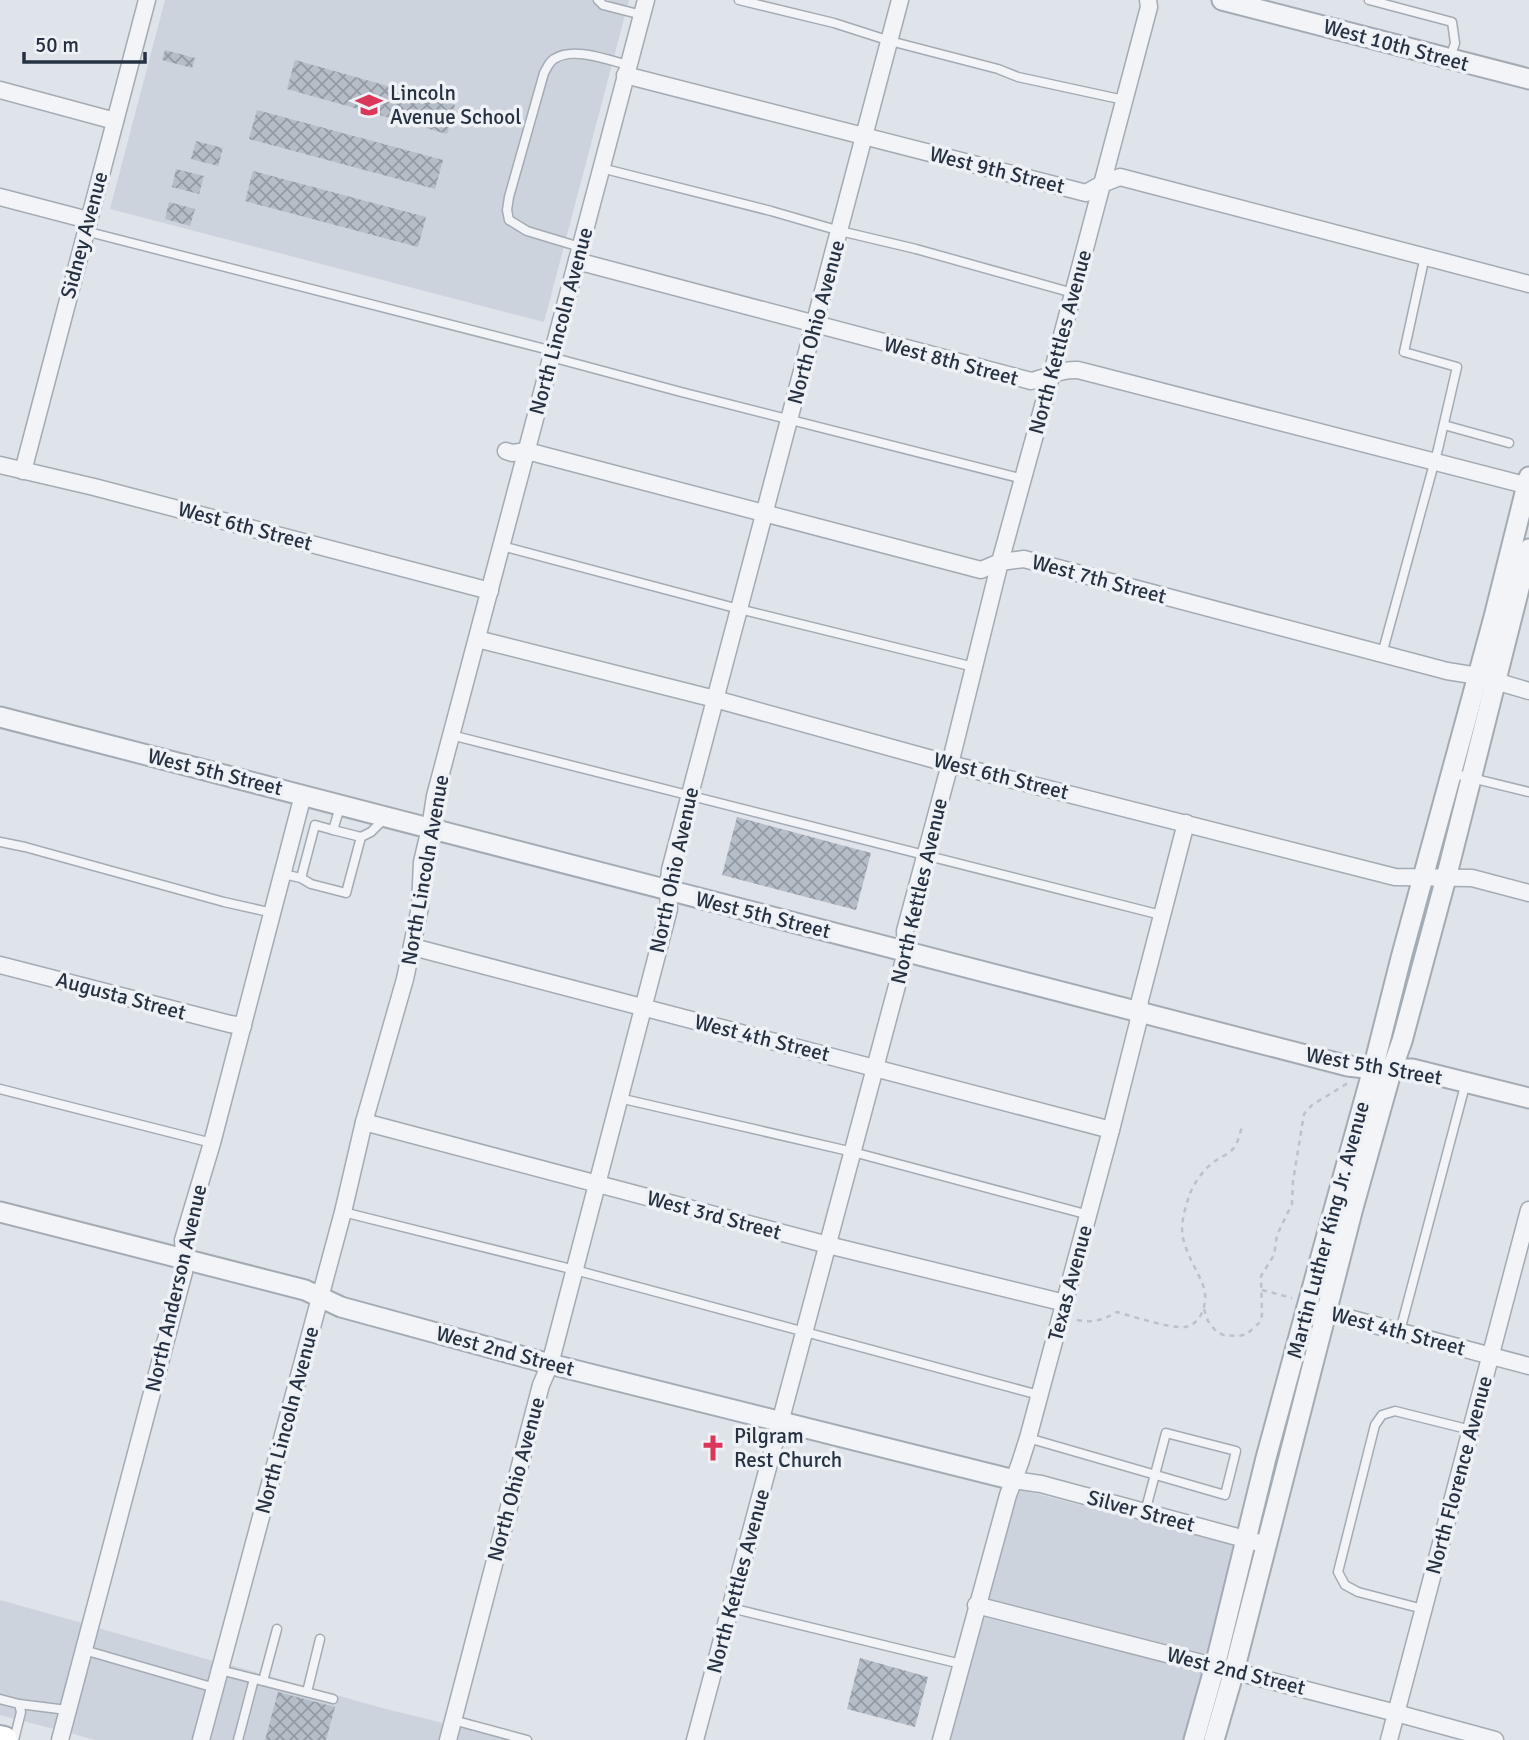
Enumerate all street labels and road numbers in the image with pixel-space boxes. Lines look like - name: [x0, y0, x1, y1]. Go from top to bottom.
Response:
- street label: West 10th Street: [1320, 13, 1472, 77]
- street label: West 9th Street: [927, 141, 1067, 199]
- street label: Sidney Avenue: [55, 169, 113, 301]
- street label: North Lincoln Avenue: [523, 224, 599, 418]
- street label: North Ohio Avenue: [782, 237, 850, 407]
- street label: North Kettles Avenue: [1023, 247, 1097, 437]
- street label: West 8th Street: [881, 331, 1021, 391]
- street label: West 6th Street: [175, 496, 315, 556]
- street label: West 7th Street: [1029, 549, 1169, 609]
- street label: West 5th Street: [145, 743, 285, 801]
- street label: West 6th Street: [931, 747, 1071, 805]
- street label: North Lincoln Avenue: [395, 773, 455, 967]
- street label: North Ohio Avenue: [644, 785, 704, 955]
- street label: North Kettles Avenue: [885, 795, 953, 987]
- street label: West 5th Street: [693, 886, 833, 944]
- street label: Augusta Street: [53, 966, 189, 1026]
- street label: West 4th Street: [692, 1009, 832, 1067]
- street label: West 5th Street: [1304, 1041, 1444, 1091]
- street label: Martin Luther King Jr. Avenue: [1281, 1098, 1375, 1362]
- street label: North Anderson Avenue: [139, 1182, 213, 1394]
- street label: West 3rd Street: [644, 1185, 784, 1245]
- street label: Texas Avenue: [1042, 1222, 1098, 1344]
- street label: West 4th Street: [1328, 1301, 1468, 1361]
- street label: West 2nd Street: [433, 1320, 577, 1382]
- street label: North Lincoln Avenue: [249, 1323, 325, 1517]
- street label: North Florence Avenue: [1420, 1373, 1498, 1577]
- street label: North Ohio Avenue: [482, 1394, 550, 1564]
- street label: Silver Street: [1084, 1484, 1198, 1538]
- street label: North Kettles Avenue: [701, 1486, 775, 1676]
- street label: West 2nd Street: [1164, 1641, 1308, 1701]

